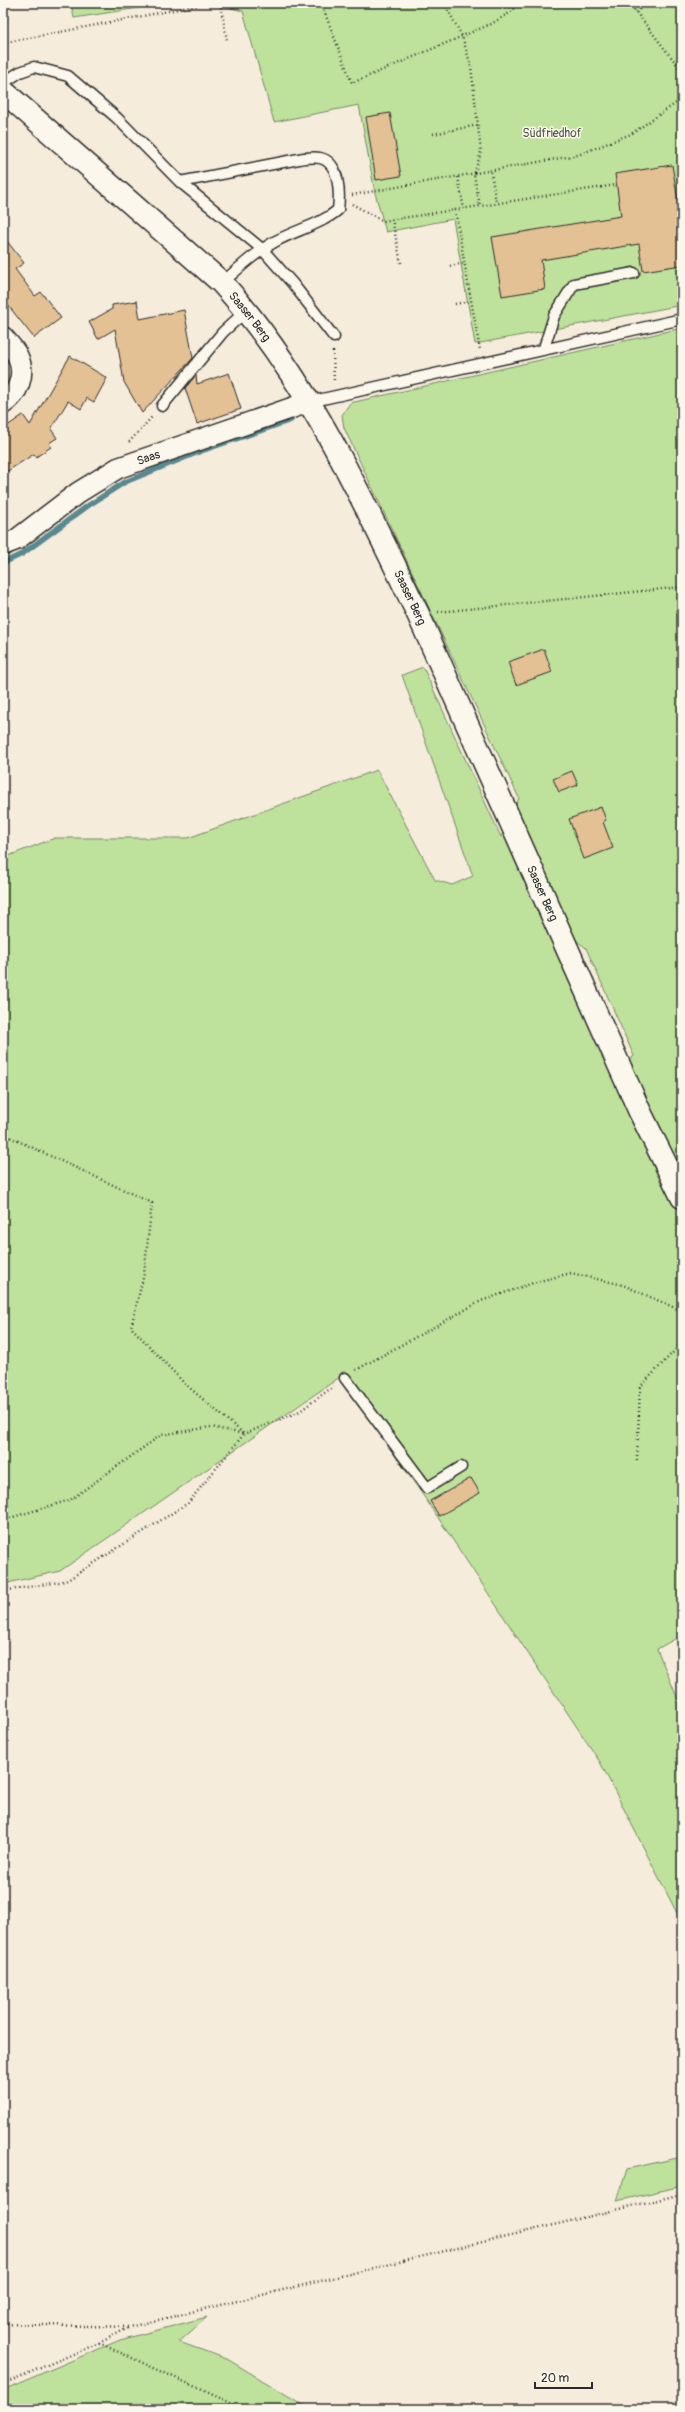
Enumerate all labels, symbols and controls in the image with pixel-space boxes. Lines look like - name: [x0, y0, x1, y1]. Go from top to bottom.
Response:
- park label: Südfriedhof: [522, 126, 582, 141]
- street label: Saaser Berg: [225, 289, 274, 345]
- street label: Saas: [135, 447, 163, 469]
- street label: Saaser Berg: [390, 568, 429, 628]
- street label: Saaser Berg: [523, 863, 561, 924]
- scale bar: [535, 2364, 592, 2390]
- text: 20 m: [541, 2371, 570, 2386]

